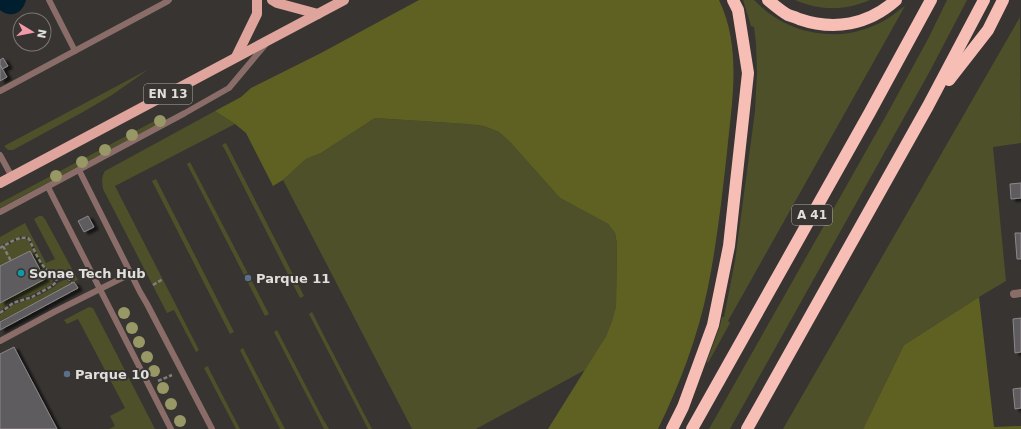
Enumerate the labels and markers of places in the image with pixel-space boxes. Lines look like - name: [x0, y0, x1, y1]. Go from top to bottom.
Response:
- place label: Sonae Tech Hub: [29, 266, 146, 281]
- marker: Sonae Tech Hub: [16, 268, 26, 278]
- place label: Parque 11: [256, 271, 330, 286]
- marker: Parque 11: [243, 273, 253, 283]
- place label: Parque 10: [75, 367, 149, 382]
- marker: Parque 10: [62, 369, 72, 379]

